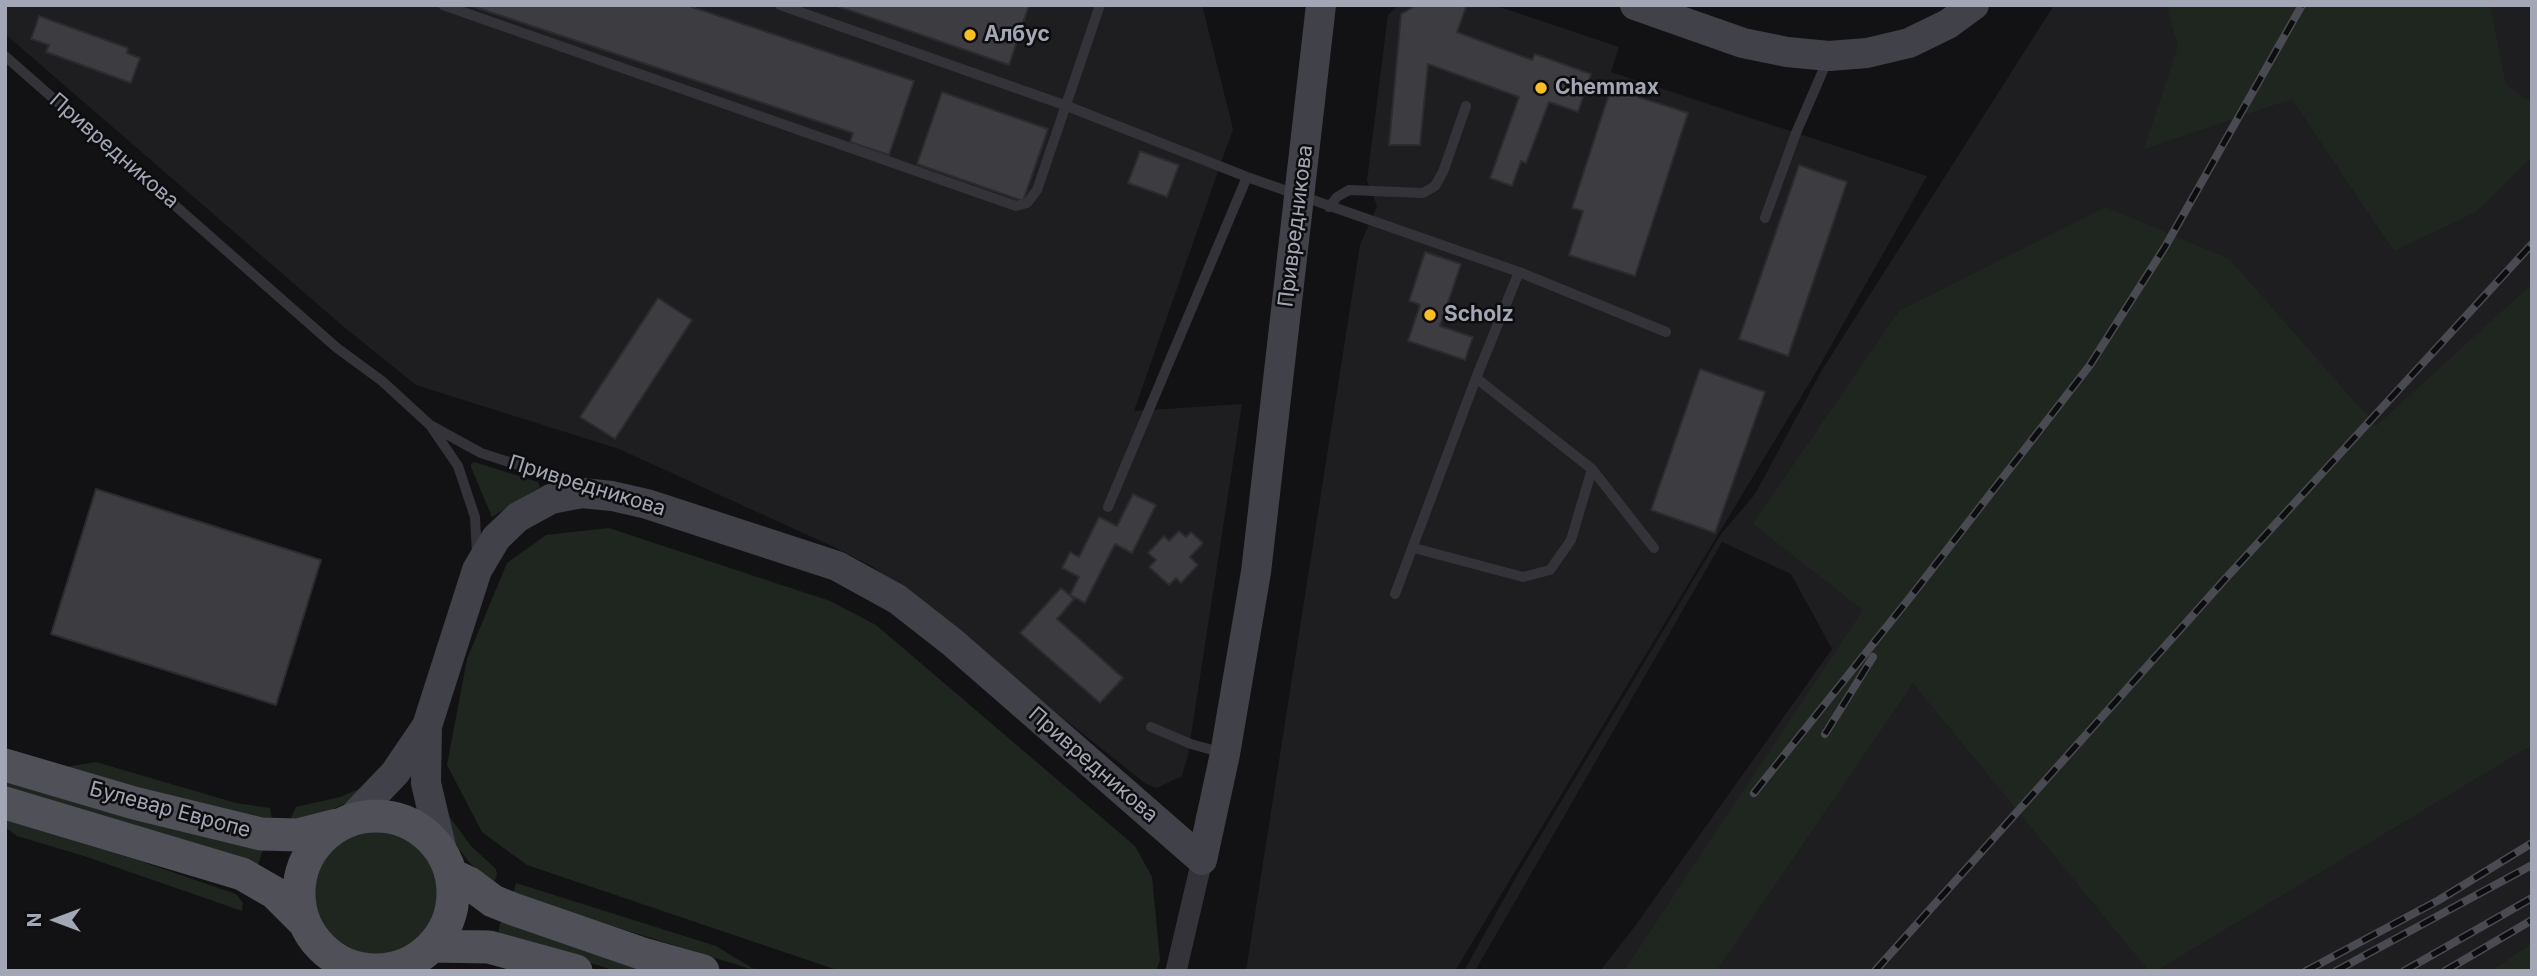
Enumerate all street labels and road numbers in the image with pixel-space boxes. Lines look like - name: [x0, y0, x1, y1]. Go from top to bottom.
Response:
- street label: Привредникова: [44, 88, 184, 214]
- street label: Привредникова: [1274, 144, 1318, 308]
- street label: Привредникова: [505, 450, 669, 522]
- street label: Привредникова: [1023, 702, 1163, 828]
- street label: Булевар Европе: [87, 776, 253, 844]

